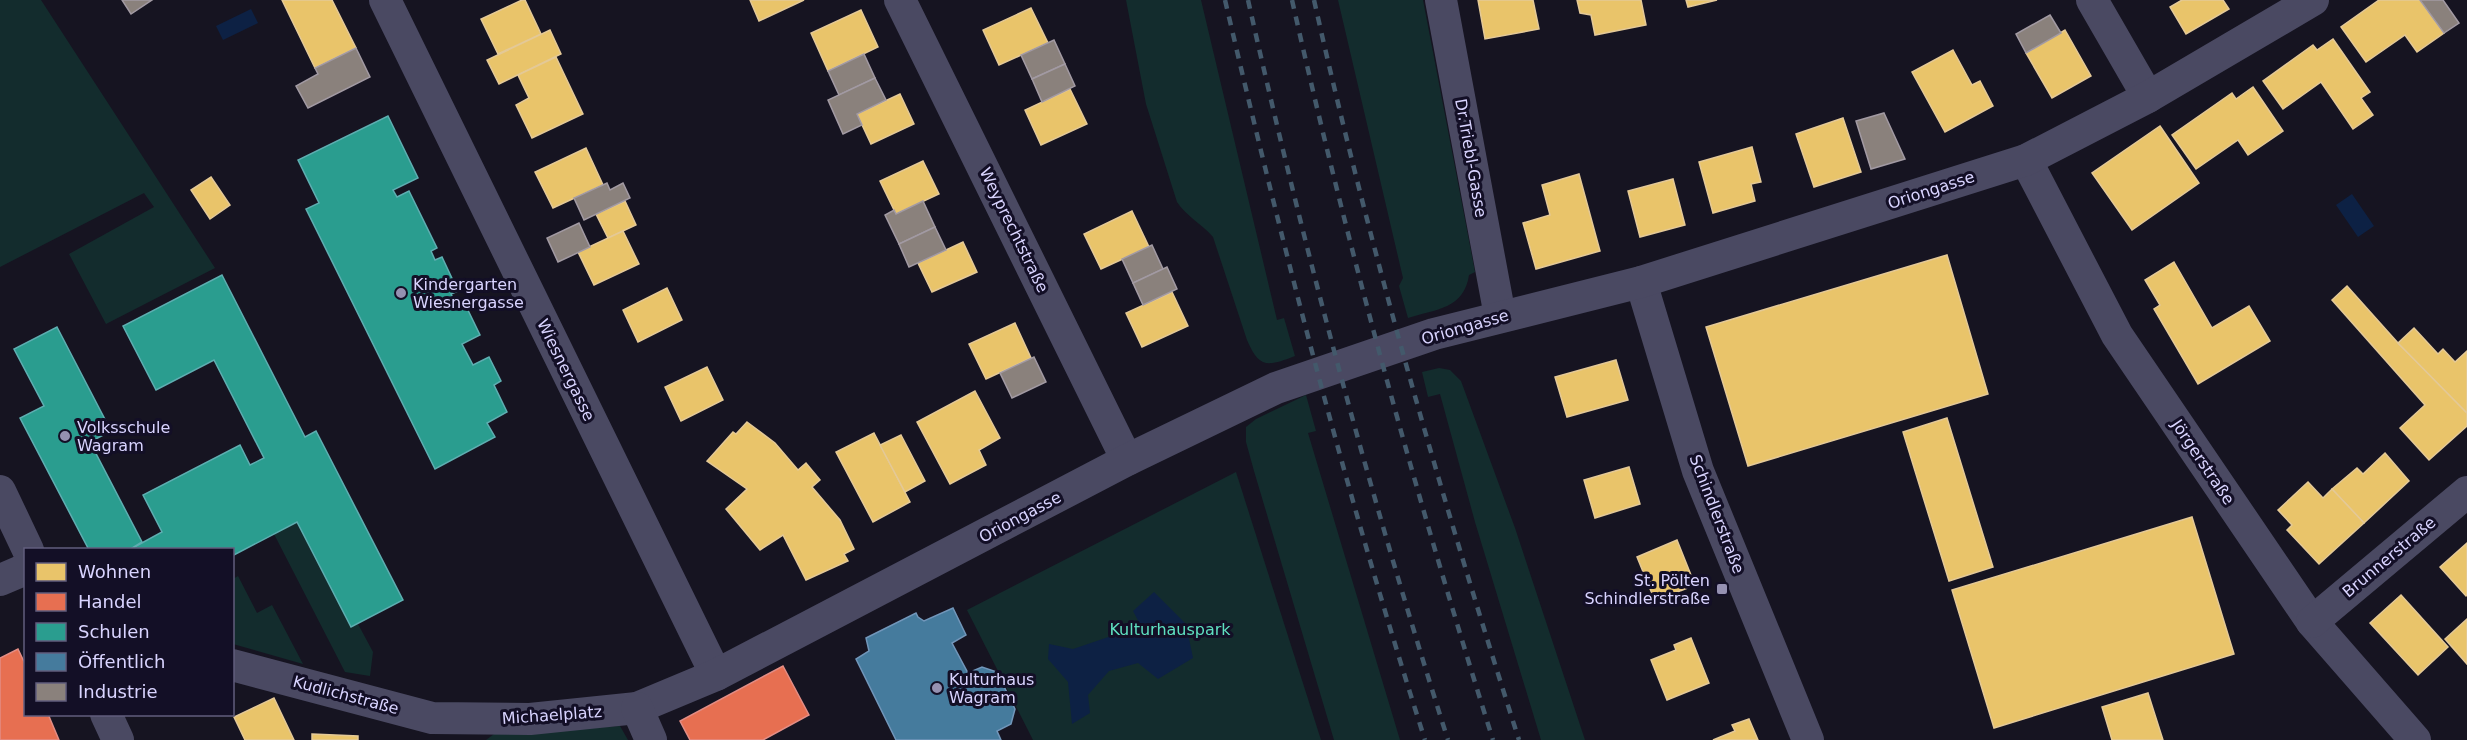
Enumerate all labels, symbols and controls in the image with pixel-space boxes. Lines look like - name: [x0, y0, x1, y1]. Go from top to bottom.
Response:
- street label: Dr.Triebl-Gasse: [1451, 97, 1491, 219]
- street label: Weyprechtstraße: [976, 164, 1052, 296]
- street label: Oriongasse: [1885, 167, 1977, 213]
- place label: Kindergarten Wiesnergasse: [413, 275, 524, 312]
- marker: Kindergarten Wiesnergasse: [394, 286, 408, 300]
- street label: Oriongasse: [1419, 305, 1511, 349]
- street label: Wiesnergasse: [533, 316, 599, 424]
- street label: Jörgerstraße: [2167, 415, 2238, 508]
- place label: Volksschule Wagram: [77, 418, 170, 455]
- marker: Volksschule Wagram: [58, 429, 72, 443]
- street label: Schindlerstraße: [1686, 452, 1748, 576]
- street label: Oriongasse: [976, 487, 1064, 547]
- street label: Brunnerstraße: [2339, 513, 2439, 601]
- legend: [24, 548, 234, 716]
- text: Wohnen: [78, 561, 151, 582]
- place label: St. Pölten Schindlerstraße: [1584, 571, 1710, 608]
- marker: St. Pölten Schindlerstraße: [1715, 582, 1729, 596]
- text: Handel: [78, 591, 141, 612]
- park label: Kulturhauspark: [1109, 620, 1231, 639]
- text: Schulen: [78, 621, 150, 642]
- text: Öffentlich: [78, 651, 165, 672]
- place label: Kulturhaus Wagram: [949, 670, 1034, 707]
- street label: Kudlichstraße: [291, 672, 401, 718]
- text: Industrie: [78, 681, 157, 702]
- marker: Kulturhaus Wagram: [930, 681, 944, 695]
- street label: Michaelplatz: [501, 702, 603, 728]

